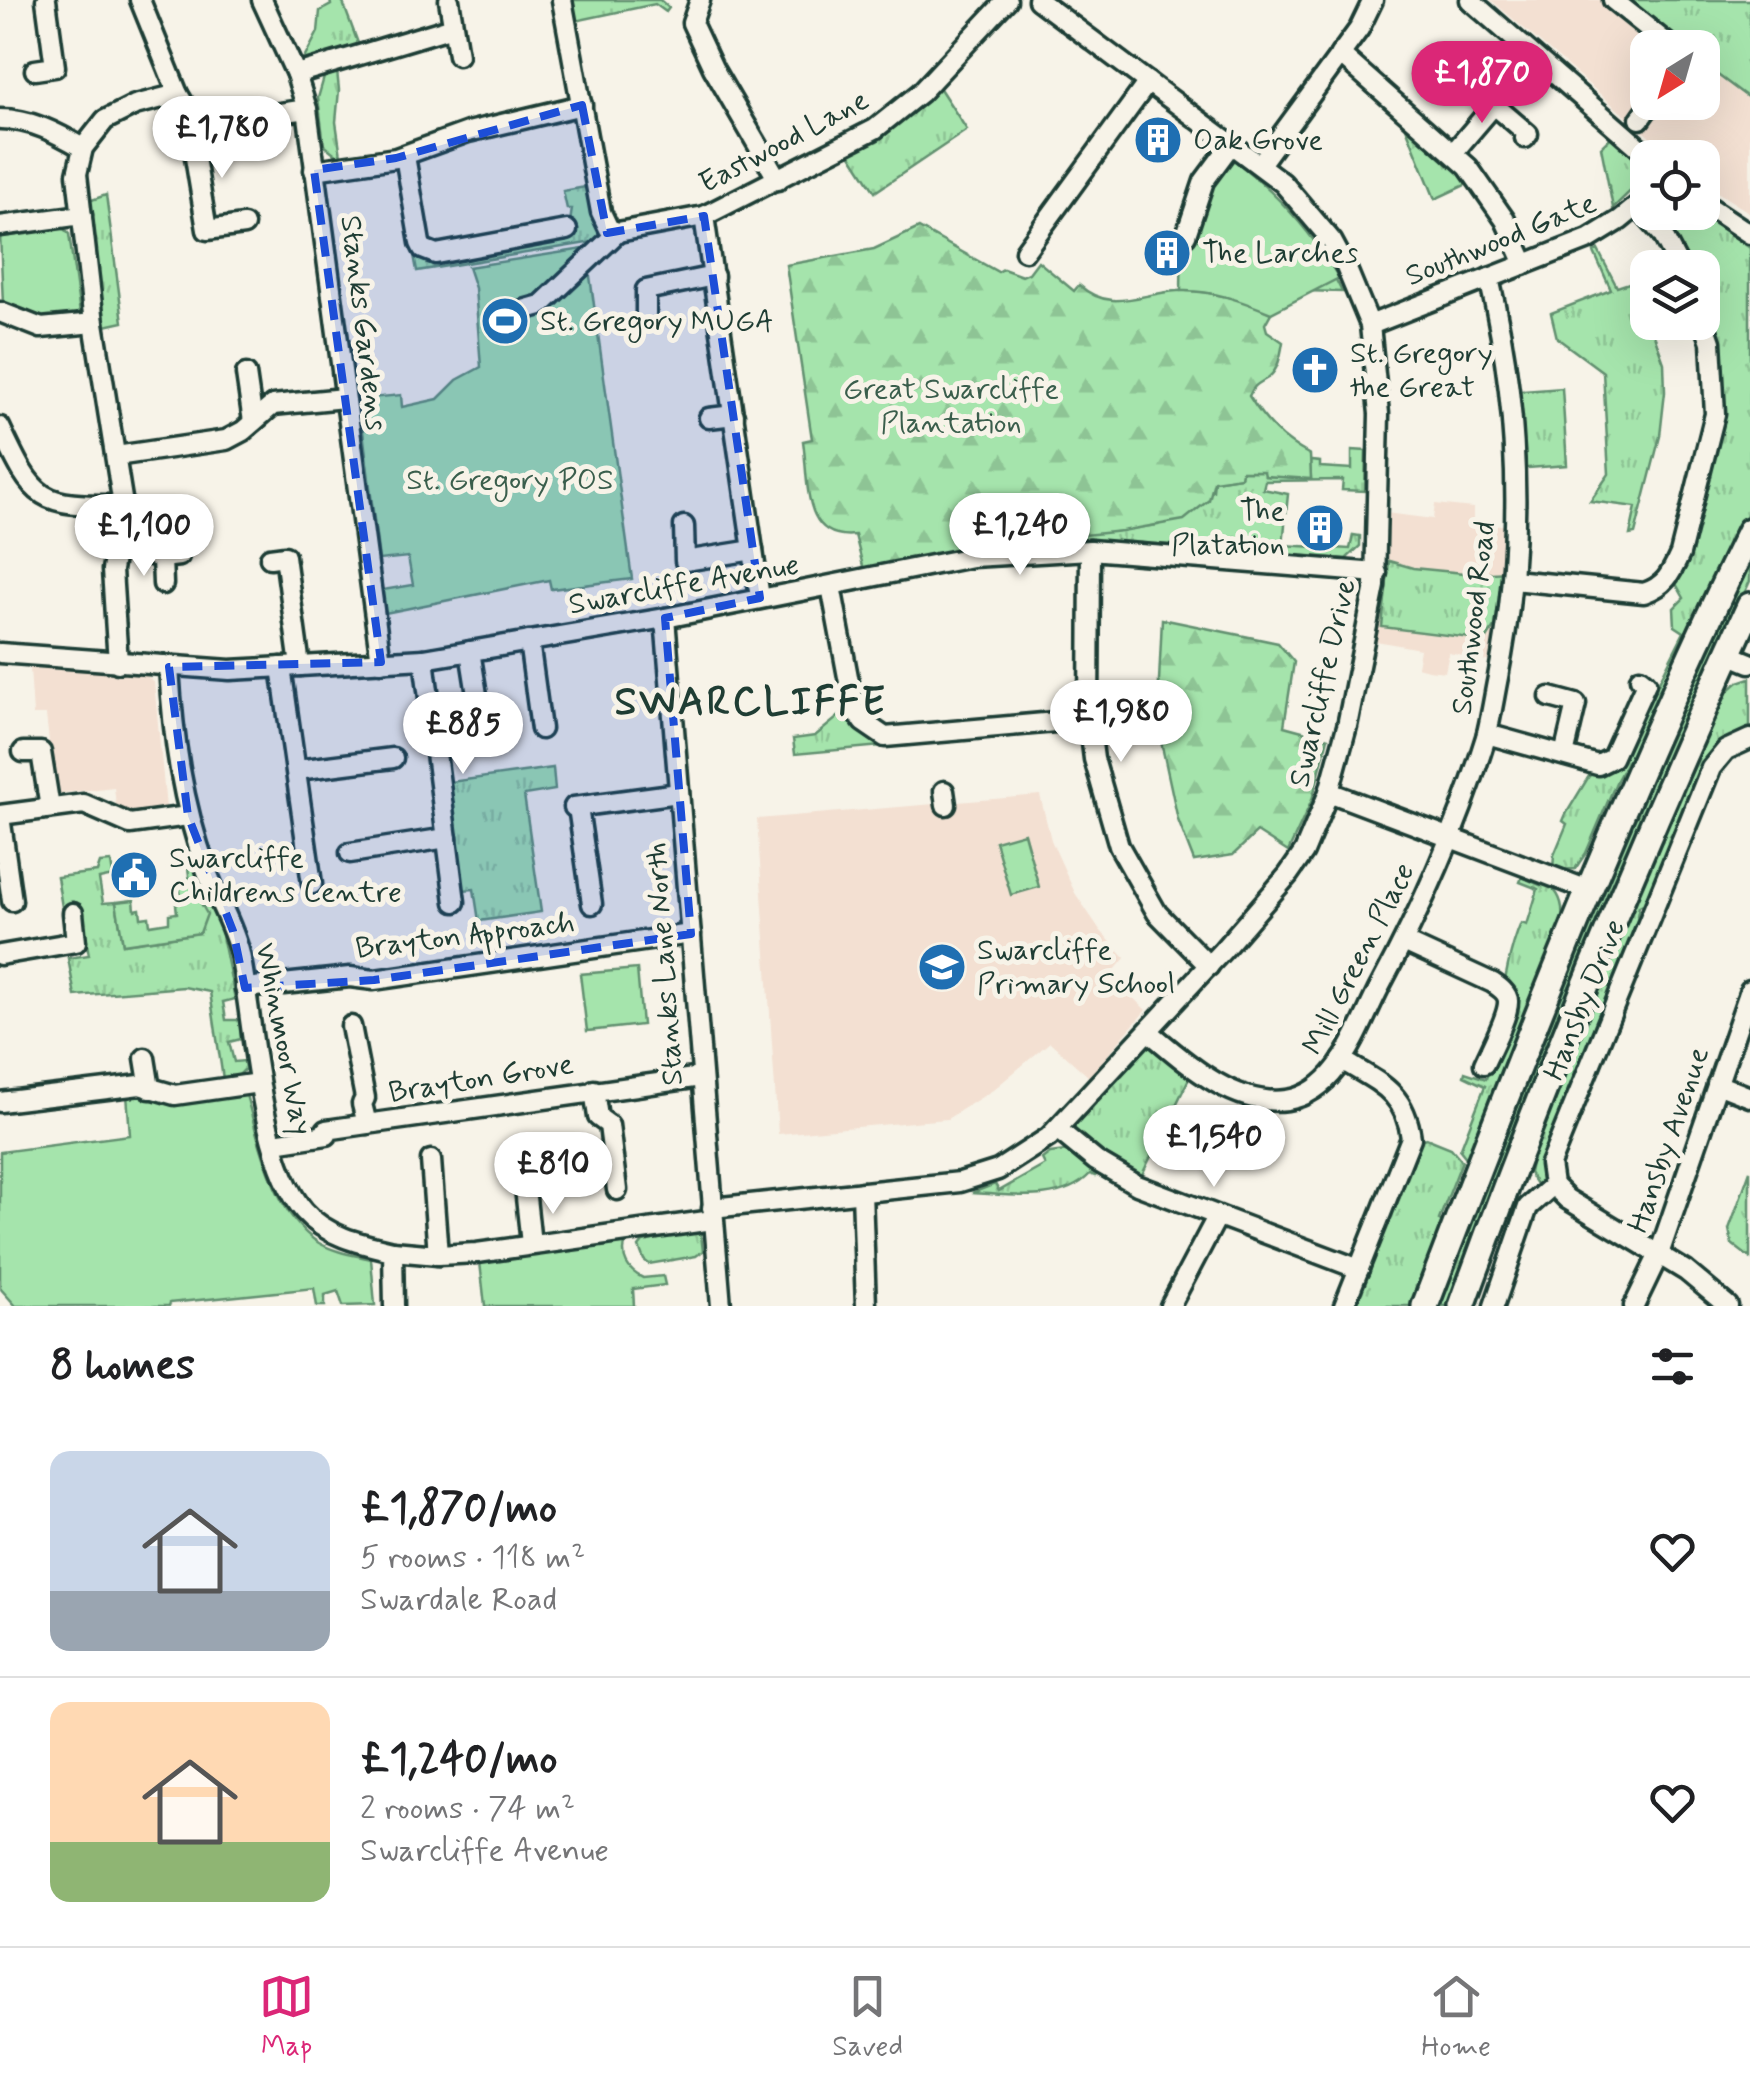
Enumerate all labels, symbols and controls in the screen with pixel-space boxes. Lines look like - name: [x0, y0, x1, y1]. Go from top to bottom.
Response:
- north arrow: [1630, 30, 1720, 120]
- map controls: [1630, 30, 1720, 340]
- pin: £1,870: [1401, 41, 1563, 126]
- text: £1,870: [1434, 52, 1531, 94]
- street label: Eastwood Lane: [692, 81, 876, 203]
- pin: £1,780: [141, 96, 303, 181]
- text: £1,780: [175, 107, 269, 149]
- building icon: Oak Grove: [1132, 114, 1184, 166]
- place label: Oak Grove: [1193, 121, 1323, 160]
- button: locate: [1630, 140, 1720, 230]
- street label: Southwood Gate: [1400, 184, 1602, 296]
- street label: Stanks Gardens: [330, 213, 396, 433]
- building icon: The Larches: [1141, 227, 1193, 279]
- place label: The Larches: [1202, 234, 1358, 273]
- button: layers: [1630, 250, 1720, 340]
- sports icon: St. Gregory MUGA: [479, 295, 531, 347]
- place label: St. Gregory MUGA: [540, 302, 774, 343]
- place label: St. Gregory the Great: [1350, 334, 1493, 407]
- church icon: St. Gregory the Great: [1289, 344, 1341, 396]
- park label: Great Swarcliffe Plantation: [843, 370, 1059, 443]
- park label: St. Gregory POS: [406, 461, 614, 502]
- place label: The Platation: [1171, 492, 1285, 565]
- pin: £1,240: [939, 493, 1101, 578]
- pin: £1,100: [63, 494, 225, 579]
- building icon: The Platation: [1294, 502, 1346, 554]
- text: £1,240: [971, 504, 1069, 546]
- text: £1,100: [97, 505, 191, 547]
- street label: Southwood Road: [1443, 519, 1505, 717]
- street label: Swarcliffe Avenue: [566, 546, 802, 624]
- street label: Swarcliffe Drive: [1280, 575, 1366, 791]
- district label: SWARCLIFFE: [615, 677, 887, 729]
- pin: £1,980: [1040, 680, 1202, 765]
- text: £1,980: [1072, 691, 1170, 733]
- pin: £885: [404, 692, 522, 777]
- text: £885: [425, 703, 501, 745]
- place label: Swarcliffe Childrens Centre: [169, 839, 402, 912]
- street label: Stanks Lane North: [637, 841, 693, 1087]
- public building icon: Swarcliffe Childrens Centre: [108, 849, 160, 901]
- street label: Mill Green Place: [1294, 856, 1424, 1062]
- street label: Brayton Approach: [353, 903, 577, 972]
- street label: Hansby Drive: [1535, 914, 1635, 1086]
- place label: Swarcliffe Primary School: [977, 931, 1175, 1004]
- street label: Whinmoor Way: [245, 940, 321, 1138]
- school or university icon: Swarcliffe Primary School: [916, 941, 968, 993]
- street label: Hansby Avenue: [1619, 1042, 1719, 1238]
- street label: Brayton Grove: [386, 1045, 576, 1113]
- pin: £1,540: [1133, 1105, 1295, 1190]
- text: £1,540: [1165, 1116, 1263, 1158]
- pin: £810: [494, 1132, 612, 1217]
- text: £810: [516, 1143, 590, 1185]
- text: 8 homes: [50, 1339, 195, 1394]
- icon: filters: [1645, 1339, 1700, 1394]
- text: £1,870/mo: [360, 1482, 557, 1537]
- icon: home: [130, 1491, 250, 1611]
- icon: heart: [1645, 1524, 1700, 1579]
- text: 5 rooms · 118 m²: [360, 1537, 585, 1579]
- text: Swardale Road: [360, 1579, 557, 1621]
- text: £1,240/mo: [360, 1733, 557, 1788]
- icon: home: [130, 1742, 250, 1862]
- icon: heart: [1645, 1775, 1700, 1830]
- text: 2 rooms · 74 m²: [360, 1788, 575, 1830]
- text: Swarcliffe Avenue: [360, 1830, 609, 1872]
- tab: Map: [259, 1969, 314, 2066]
- tab: Saved: [832, 1969, 903, 2066]
- tab: Home: [1421, 1969, 1491, 2066]

